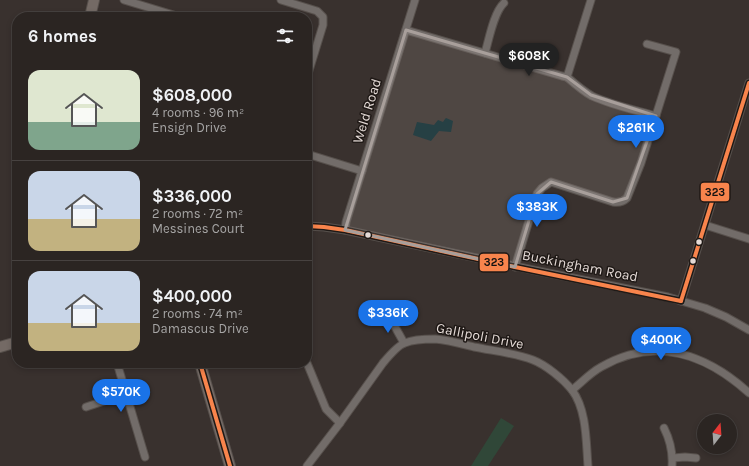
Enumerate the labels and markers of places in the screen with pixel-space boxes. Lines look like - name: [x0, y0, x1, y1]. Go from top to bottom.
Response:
- pin: $608K: [501, 43, 557, 77]
- pin: $261K: [608, 115, 664, 149]
- pin: $383K: [509, 194, 565, 228]
- unlabelled marker: [363, 230, 373, 240]
- unlabelled marker: [694, 237, 704, 247]
- unlabelled marker: [688, 256, 698, 266]
- pin: $336K: [360, 300, 416, 334]
- pin: $400K: [633, 327, 689, 361]
- pin: $570K: [93, 379, 149, 413]

